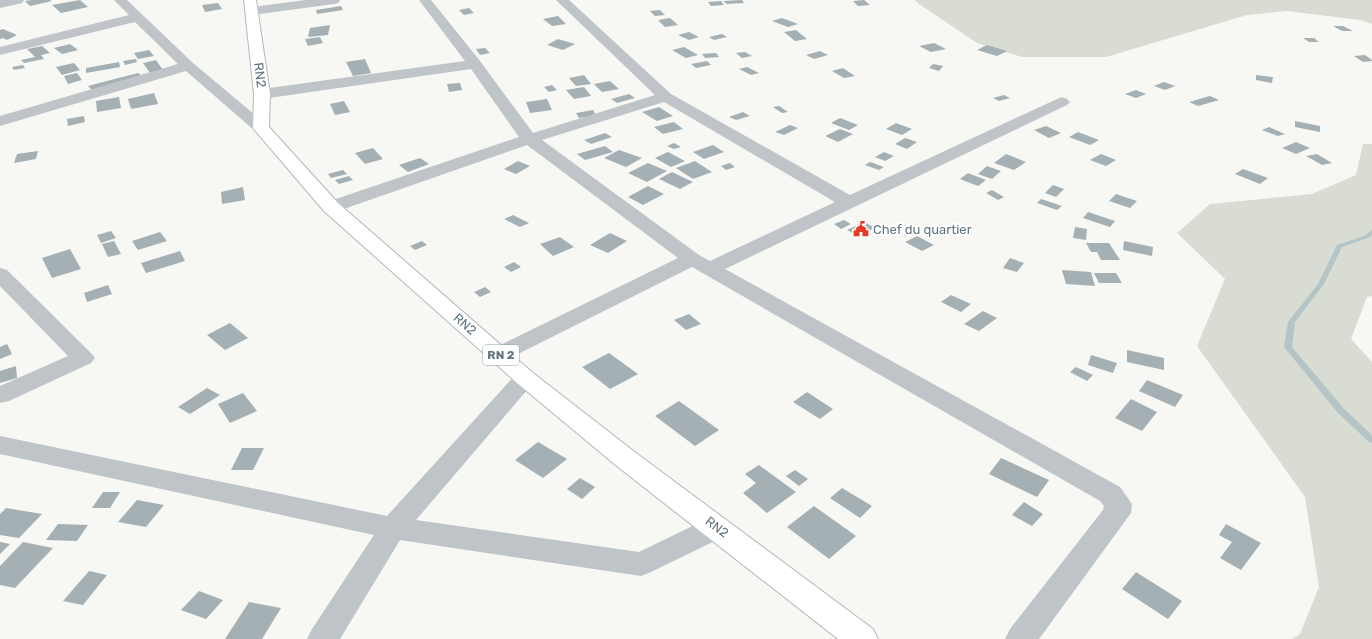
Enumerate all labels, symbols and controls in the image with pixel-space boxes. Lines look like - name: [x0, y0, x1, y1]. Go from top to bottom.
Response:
- street label: RN2: [251, 62, 269, 88]
- public building icon: Chef du quartier: [852, 220, 870, 238]
- place label: Chef du quartier: [873, 222, 972, 237]
- street label: RN2: [451, 310, 479, 338]
- road number: RN 2: [483, 345, 519, 365]
- street label: RN2: [702, 513, 732, 541]

